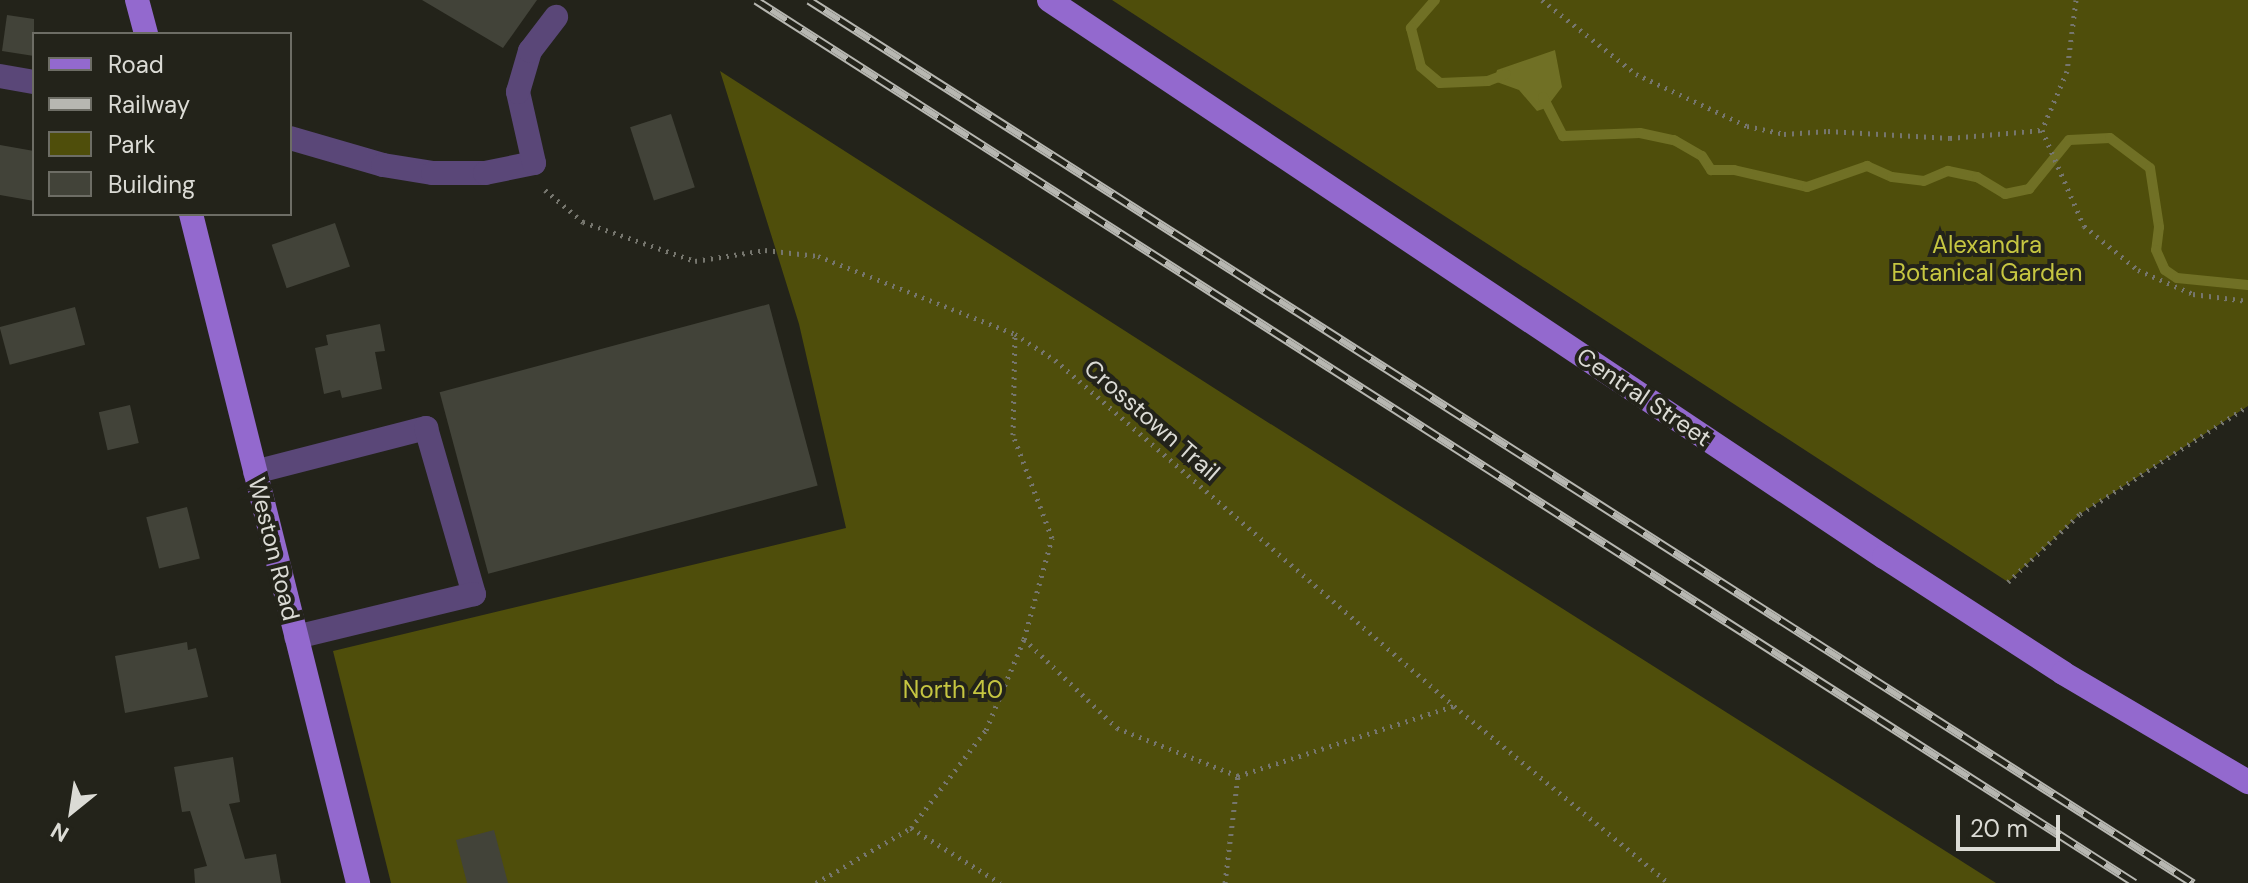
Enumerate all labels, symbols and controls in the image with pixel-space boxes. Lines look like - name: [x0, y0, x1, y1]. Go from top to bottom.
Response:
- legend: [32, 32, 292, 216]
- text: Road: [108, 49, 164, 80]
- text: Railway: [108, 89, 190, 120]
- text: Park: [108, 129, 155, 160]
- text: Building: [108, 169, 195, 200]
- park label: Alexandra Botanical Garden: [1892, 231, 2082, 287]
- street label: Central Street: [1571, 342, 1717, 452]
- street label: Crosstown Trail: [1078, 353, 1226, 487]
- street label: Weston Road: [242, 474, 306, 624]
- park label: North 40: [903, 676, 1003, 704]
- north arrow: [32, 771, 112, 851]
- scale bar: [1960, 799, 2064, 849]
- text: 20 m: [1970, 813, 2028, 844]
- text: N: [46, 816, 74, 849]

